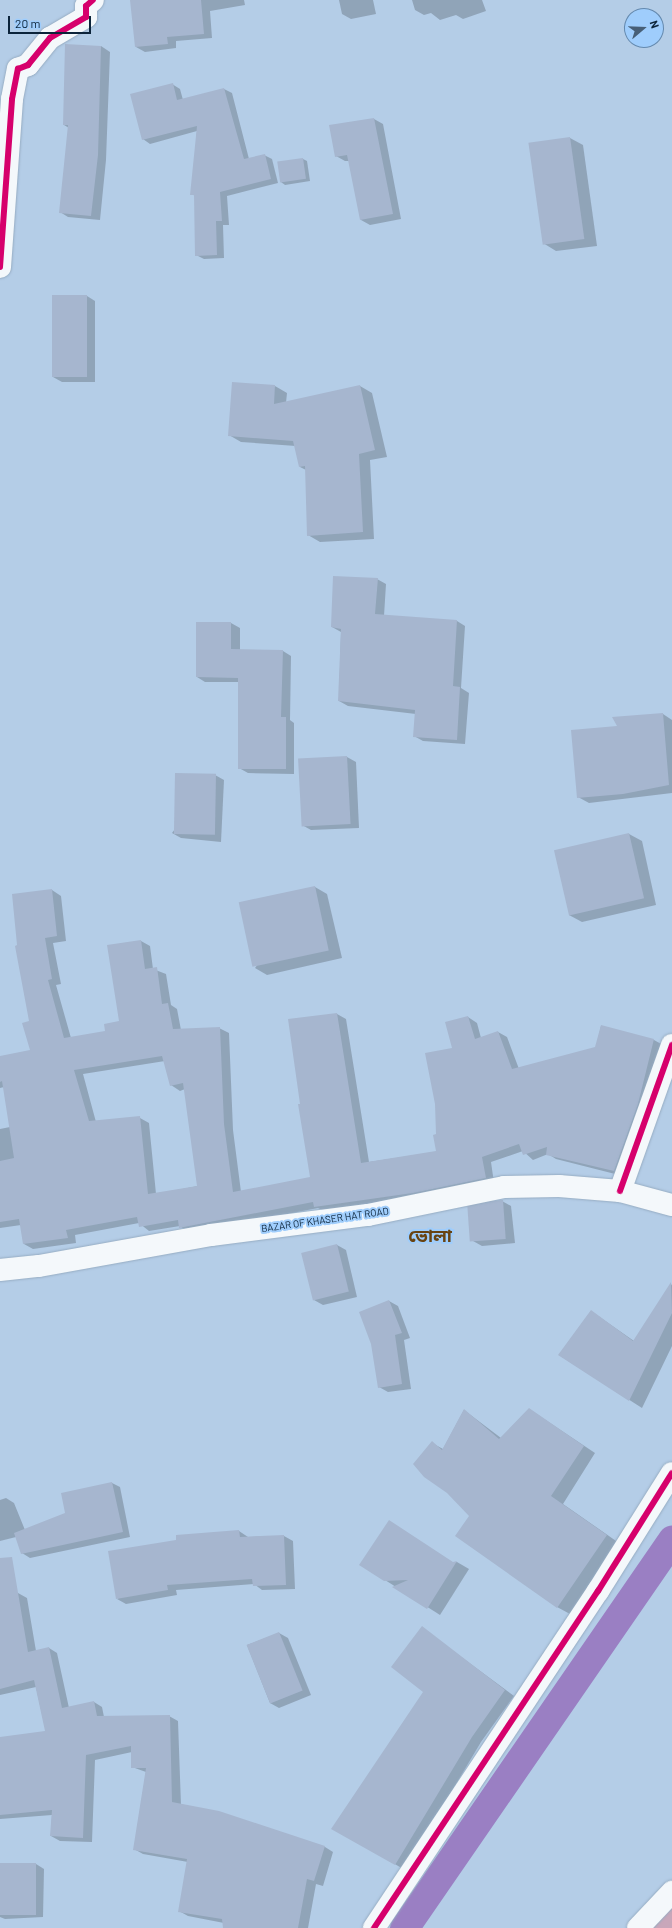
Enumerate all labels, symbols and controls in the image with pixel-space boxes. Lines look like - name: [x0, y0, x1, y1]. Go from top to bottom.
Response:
- scale bar: [10, 8, 93, 34]
- north arrow: [624, 8, 664, 48]
- text: 20 m: [15, 16, 41, 30]
- text: N: [648, 19, 662, 30]
- street label: BAZAR OF KHASER HAT ROAD: [260, 1205, 390, 1235]
- district label: ভোলা: [408, 1224, 452, 1246]

